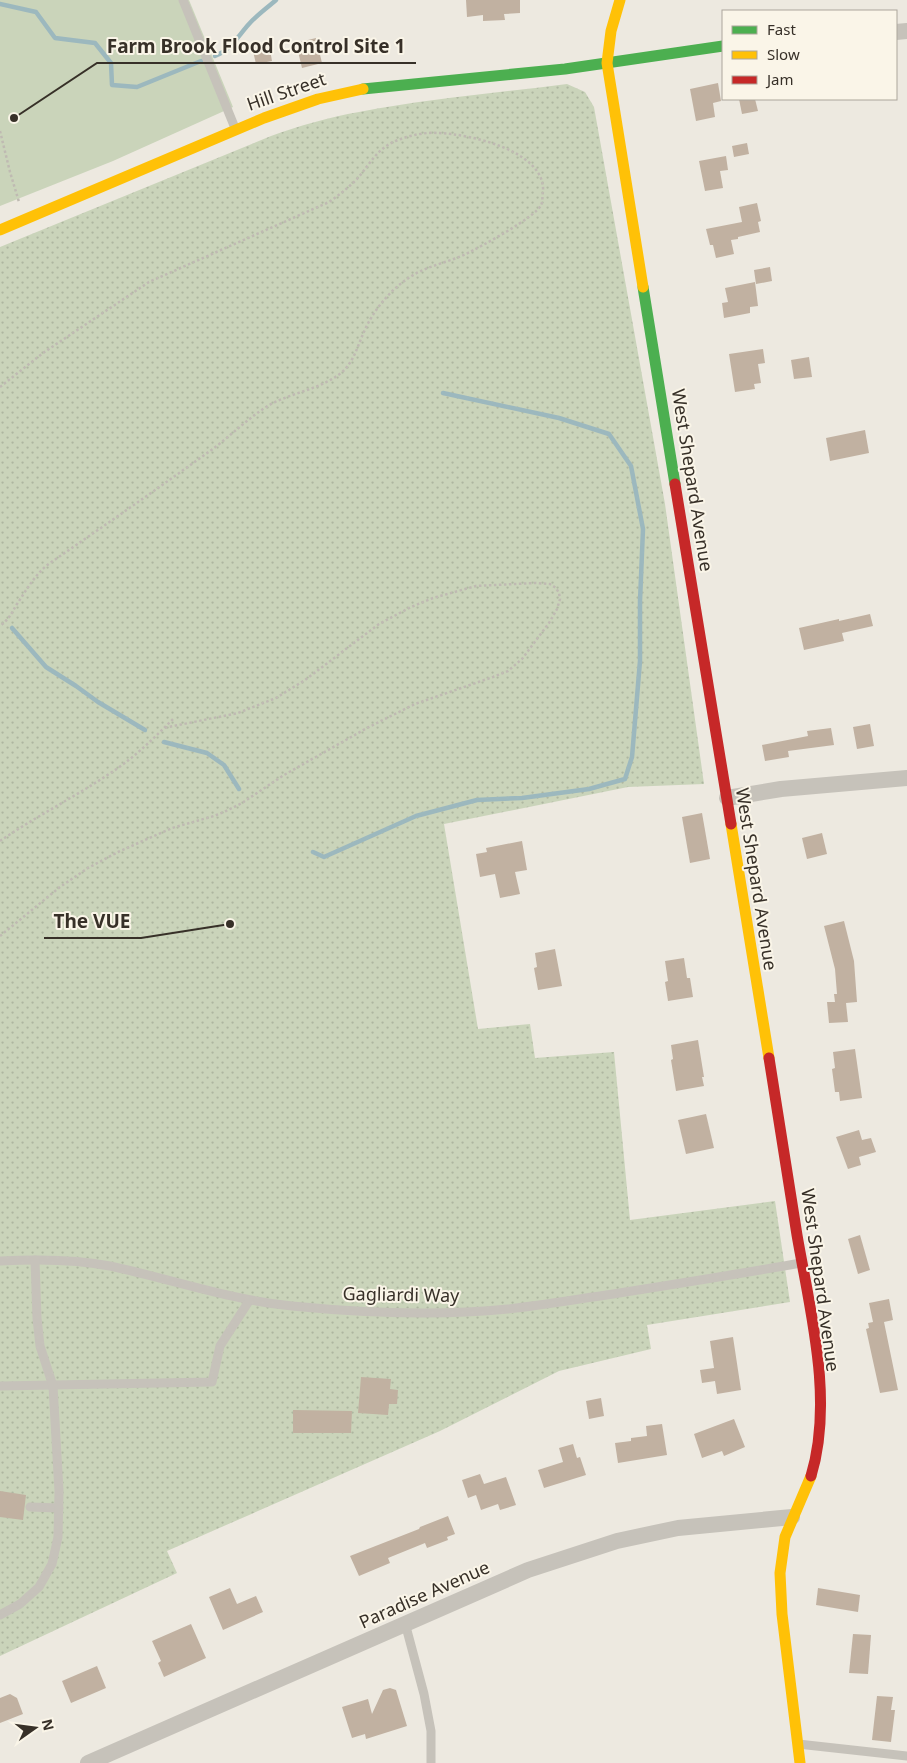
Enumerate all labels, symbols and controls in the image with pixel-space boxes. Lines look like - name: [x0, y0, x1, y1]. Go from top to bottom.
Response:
- legend: [722, 10, 897, 100]
- text: Fast: [767, 19, 796, 39]
- callout: Farm Brook Flood Control Site 1: [97, 29, 416, 63]
- text: Farm Brook Flood Control Site 1: [107, 33, 405, 59]
- text: Slow: [767, 44, 800, 64]
- street label: Hill Street: [243, 66, 329, 116]
- text: Jam: [765, 69, 794, 89]
- street label: West Shepard Avenue: [667, 387, 719, 573]
- street label: West Shepard Avenue: [731, 786, 783, 972]
- callout: The VUE: [44, 904, 141, 938]
- text: The VUE: [54, 908, 130, 934]
- street label: West Shepard Avenue: [796, 1187, 846, 1373]
- street label: Gagliardi Way: [342, 1281, 460, 1307]
- street label: Paradise Avenue: [355, 1554, 493, 1634]
- north arrow: [10, 1703, 60, 1753]
- text: N: [38, 1717, 59, 1733]

